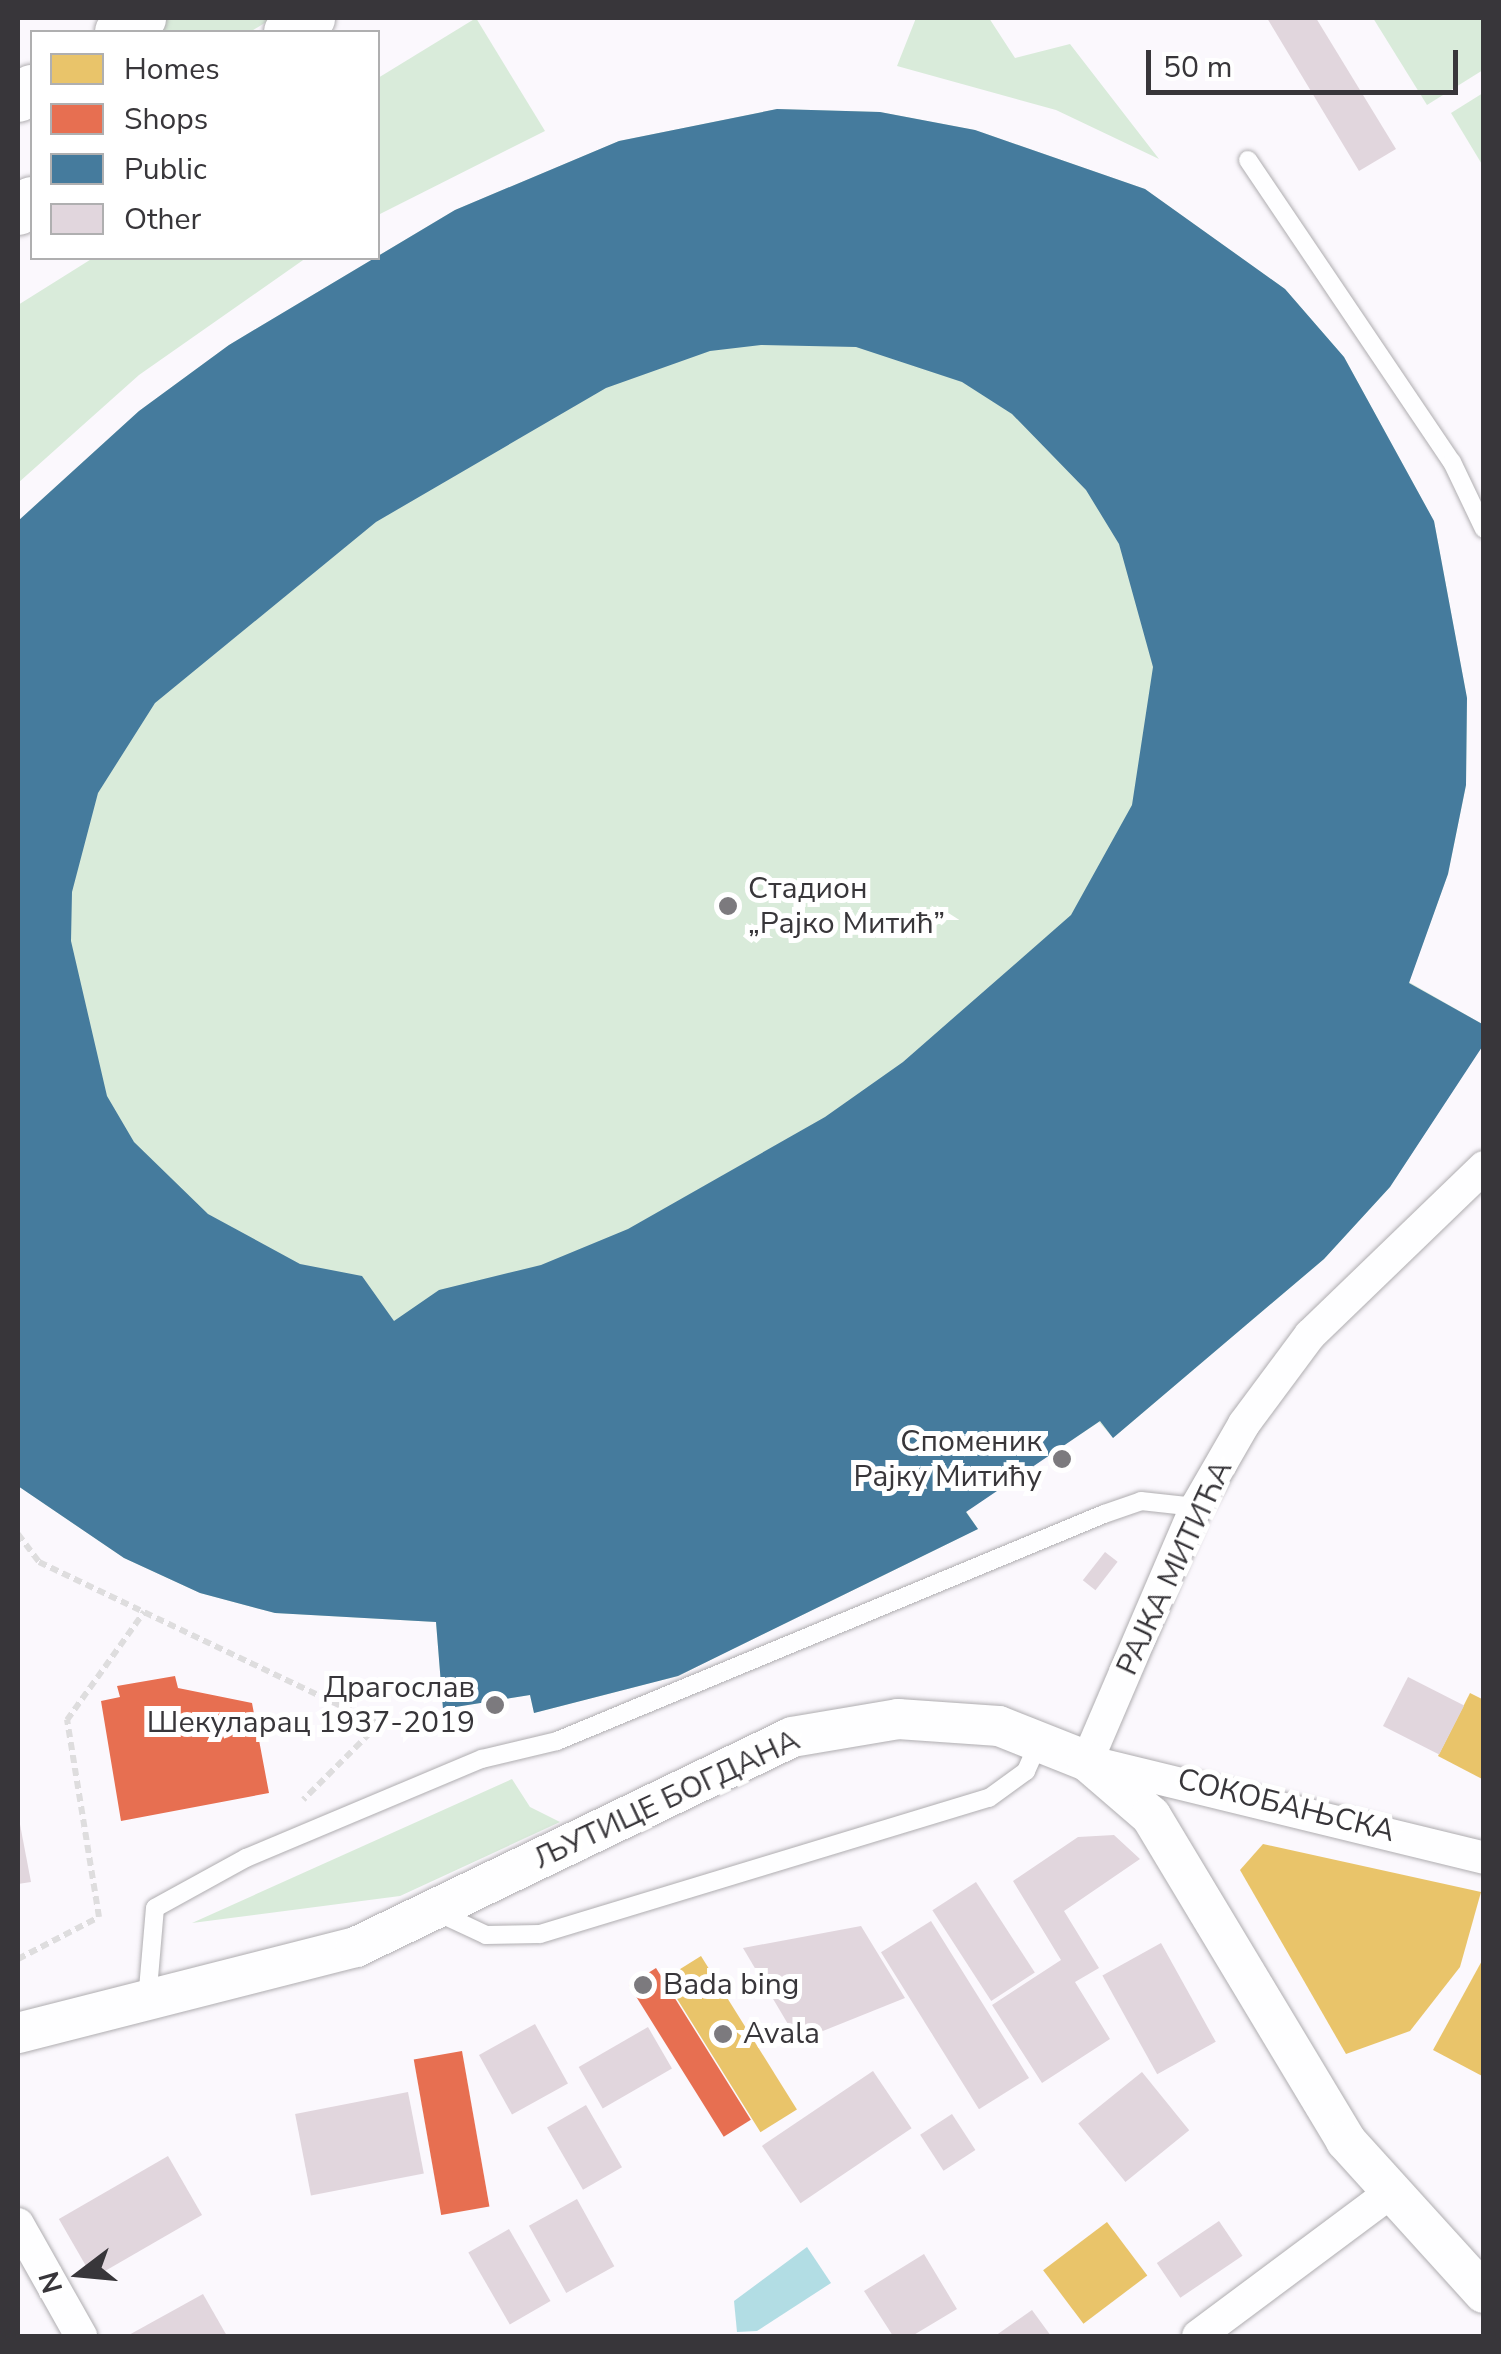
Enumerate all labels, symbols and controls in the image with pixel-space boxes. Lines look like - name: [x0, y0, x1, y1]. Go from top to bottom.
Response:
- legend: [30, 30, 380, 260]
- scale bar: [1151, 30, 1464, 92]
- text: 50 m: [1163, 47, 1232, 88]
- text: Homes: [124, 49, 220, 90]
- text: Shops: [124, 99, 208, 140]
- text: Public: [124, 149, 207, 190]
- text: Other: [124, 199, 201, 240]
- place label: Стадион „Рајко Митић”: [748, 871, 945, 942]
- marker: Стадион „Рајко Митић”: [717, 895, 739, 917]
- place label: Споменик Рајку Митићу: [854, 1424, 1042, 1494]
- marker: Споменик Рајку Митићу: [1051, 1448, 1073, 1470]
- street label: РАЈКА МИТИЋА: [1110, 1455, 1240, 1681]
- place label: Драгослав Шекуларац 1937-2019: [147, 1670, 475, 1740]
- marker: Драгослав Шекуларац 1937-2019: [484, 1694, 506, 1716]
- street label: ЉУТИЦЕ БОГДАНА: [528, 1723, 806, 1877]
- street label: СОКОБАЊСКА: [1174, 1762, 1398, 1850]
- place label: Bada bing: [663, 1967, 799, 2003]
- marker: Bada bing: [632, 1974, 654, 1996]
- place label: Avala: [743, 2016, 820, 2052]
- marker: Avala: [712, 2023, 734, 2045]
- north arrow: [30, 2224, 130, 2324]
- text: N: [30, 2267, 72, 2298]

